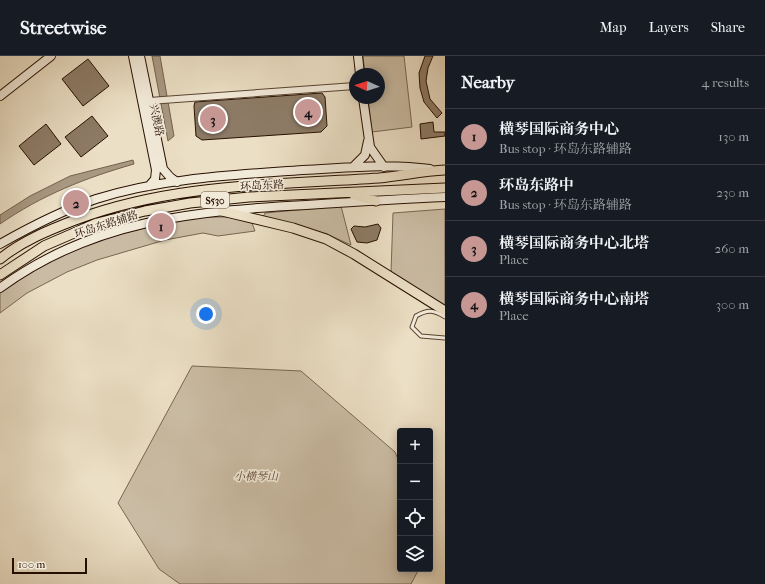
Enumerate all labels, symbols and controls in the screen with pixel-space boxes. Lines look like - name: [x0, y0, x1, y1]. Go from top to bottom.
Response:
- text: Streetwise: [20, 17, 106, 39]
- text: Map: [600, 19, 627, 36]
- text: Layers: [649, 19, 689, 36]
- text: Share: [711, 19, 745, 36]
- north arrow: [349, 68, 385, 104]
- text: Nearby: [461, 72, 515, 92]
- text: 4 results: [702, 75, 749, 90]
- pin: 4: [295, 97, 321, 127]
- street label: 兴澳路: [147, 103, 166, 138]
- pin: 3: [200, 104, 226, 134]
- text: 横琴国际商务中心: [499, 120, 619, 138]
- text: 1: [472, 129, 476, 144]
- text: 130 m: [718, 129, 749, 144]
- text: Bus stop · 环岛东路辅路: [499, 141, 632, 156]
- text: 环岛东路中: [499, 176, 574, 194]
- street label: 环岛东路: [240, 178, 284, 193]
- text: 2: [471, 185, 477, 200]
- text: 230 m: [716, 185, 749, 200]
- pin: 2: [63, 188, 89, 218]
- road number: S530: [201, 192, 229, 208]
- text: Bus stop · 环岛东路辅路: [499, 197, 632, 212]
- street label: 环岛东路辅路: [73, 208, 140, 241]
- pin: 1: [148, 211, 174, 241]
- text: 横琴国际商务中心北塔: [499, 234, 649, 252]
- text: 3: [471, 241, 477, 256]
- text: 260 m: [715, 241, 749, 256]
- text: Place: [499, 252, 529, 267]
- text: 横琴国际商务中心南塔: [499, 290, 649, 308]
- text: 4: [470, 297, 478, 312]
- text: 300 m: [716, 297, 749, 312]
- your location: [196, 304, 216, 324]
- text: Place: [499, 308, 529, 323]
- map controls: [397, 428, 433, 572]
- button: +: [397, 428, 433, 464]
- button: −: [397, 464, 433, 500]
- park label: 小橫琴山: [234, 470, 279, 483]
- button: locate: [397, 500, 433, 536]
- button: layers: [397, 536, 433, 572]
- scale bar: [12, 556, 87, 575]
- text: 100 m: [18, 558, 46, 571]

